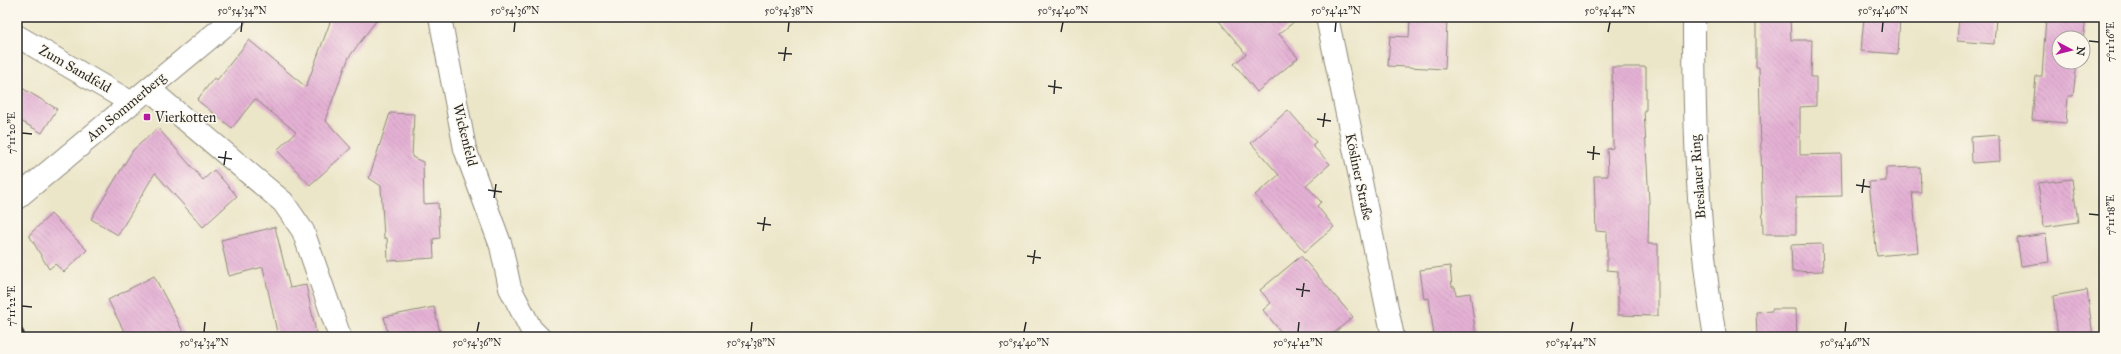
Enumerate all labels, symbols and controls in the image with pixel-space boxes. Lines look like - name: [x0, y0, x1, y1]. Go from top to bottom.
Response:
- text: 50°54'34"N: [217, 5, 267, 17]
- text: 50°54'36"N: [491, 5, 540, 17]
- text: 50°54'38"N: [765, 5, 814, 17]
- text: 50°54'40"N: [1037, 5, 1089, 17]
- text: 50°54'42"N: [1311, 5, 1362, 17]
- text: 50°54'44"N: [1585, 5, 1636, 17]
- text: 50°54'46"N: [1858, 5, 1909, 17]
- text: 7°11'16"E: [2105, 22, 2117, 62]
- north arrow: [2051, 30, 2091, 70]
- street label: Zum Sandfeld: [36, 41, 114, 97]
- text: N: [2073, 46, 2087, 57]
- street label: Am Sommerberg: [82, 69, 169, 146]
- street label: Wickenfeld: [449, 102, 481, 168]
- place label: Vierkotten: [154, 109, 217, 126]
- text: 7°11'20"E: [6, 112, 18, 154]
- marker: Vierkotten: [142, 112, 152, 122]
- street label: Kösliner Straße: [1341, 132, 1377, 222]
- street label: Breslauer Ring: [1687, 134, 1709, 220]
- text: 7°11'18"E: [2105, 195, 2117, 235]
- text: 7°11'22"E: [6, 286, 18, 327]
- text: 50°54'34"N: [179, 337, 229, 349]
- text: 50°54'36"N: [453, 337, 502, 349]
- text: 50°54'38"N: [727, 337, 776, 349]
- text: 50°54'40"N: [998, 337, 1050, 349]
- text: 50°54'42"N: [1273, 337, 1324, 349]
- text: 50°54'44"N: [1546, 337, 1597, 349]
- text: 50°54'46"N: [1820, 337, 1871, 349]

